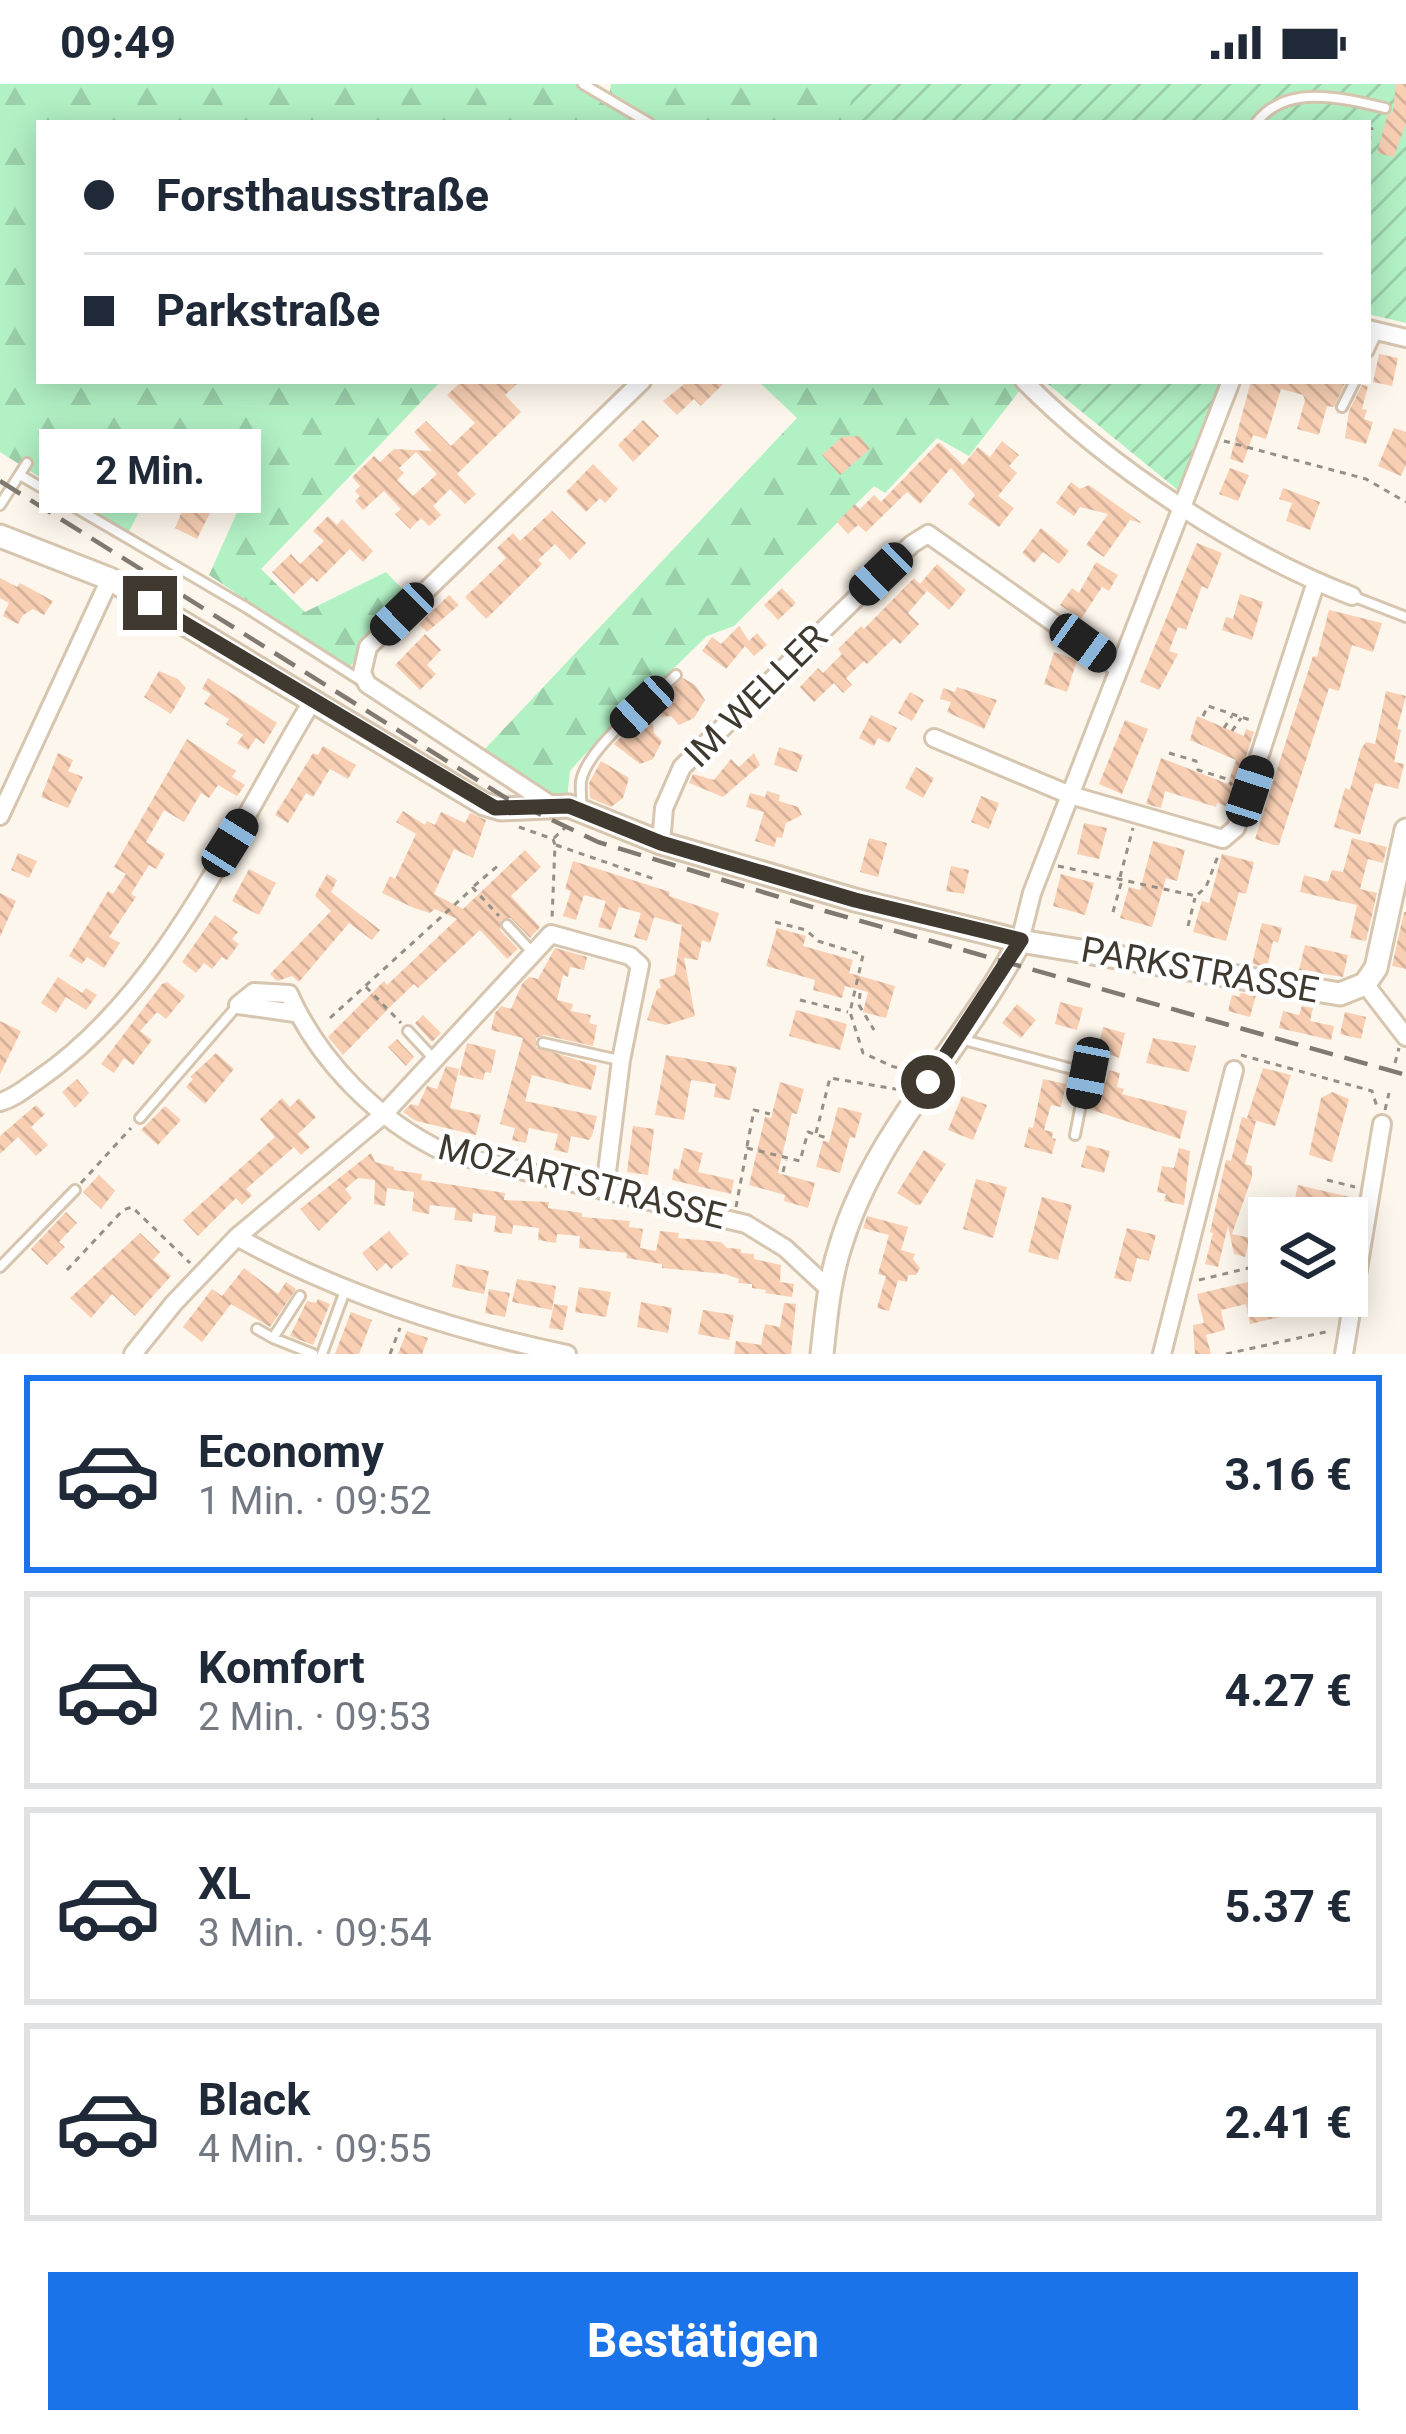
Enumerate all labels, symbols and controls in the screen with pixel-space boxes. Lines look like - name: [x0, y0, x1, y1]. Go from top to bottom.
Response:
- text: 09:49: [60, 16, 176, 69]
- text: Forsthausstraße: [156, 169, 489, 222]
- text: Parkstraße: [156, 284, 380, 337]
- callout: 2 Min.: [39, 429, 261, 513]
- text: 2 Min.: [95, 448, 205, 494]
- car: [843, 536, 919, 612]
- route end: [123, 576, 177, 630]
- car: [364, 576, 440, 652]
- car: [1043, 607, 1123, 679]
- street label: IM WELLER: [676, 616, 836, 776]
- car: [603, 669, 681, 745]
- car: [1222, 751, 1278, 831]
- car: [196, 803, 264, 883]
- street label: PARKSTRASSE: [1078, 928, 1322, 1012]
- car: [1063, 1034, 1113, 1112]
- route start: [901, 1055, 955, 1109]
- street label: MOZARTSTRASSE: [434, 1126, 730, 1238]
- map controls: [1248, 1197, 1368, 1317]
- button: layers: [1248, 1197, 1368, 1317]
- icon: car: [54, 1420, 162, 1528]
- text: Economy: [198, 1425, 384, 1478]
- text: 3.16 €: [1224, 1448, 1352, 1501]
- text: 1 Min. · 09:52: [198, 1478, 432, 1524]
- icon: car: [54, 1636, 162, 1744]
- text: Komfort: [198, 1641, 365, 1694]
- text: 4.27 €: [1224, 1664, 1352, 1717]
- text: 2 Min. · 09:53: [198, 1694, 432, 1740]
- icon: car: [54, 1852, 162, 1960]
- text: XL: [198, 1857, 251, 1910]
- text: 5.37 €: [1224, 1880, 1352, 1933]
- text: 3 Min. · 09:54: [198, 1910, 432, 1956]
- icon: car: [54, 2068, 162, 2176]
- text: Black: [198, 2073, 310, 2126]
- text: 2.41 €: [1224, 2096, 1352, 2149]
- text: 4 Min. · 09:55: [198, 2126, 432, 2172]
- button: Bestätigen: [48, 2272, 1358, 2410]

